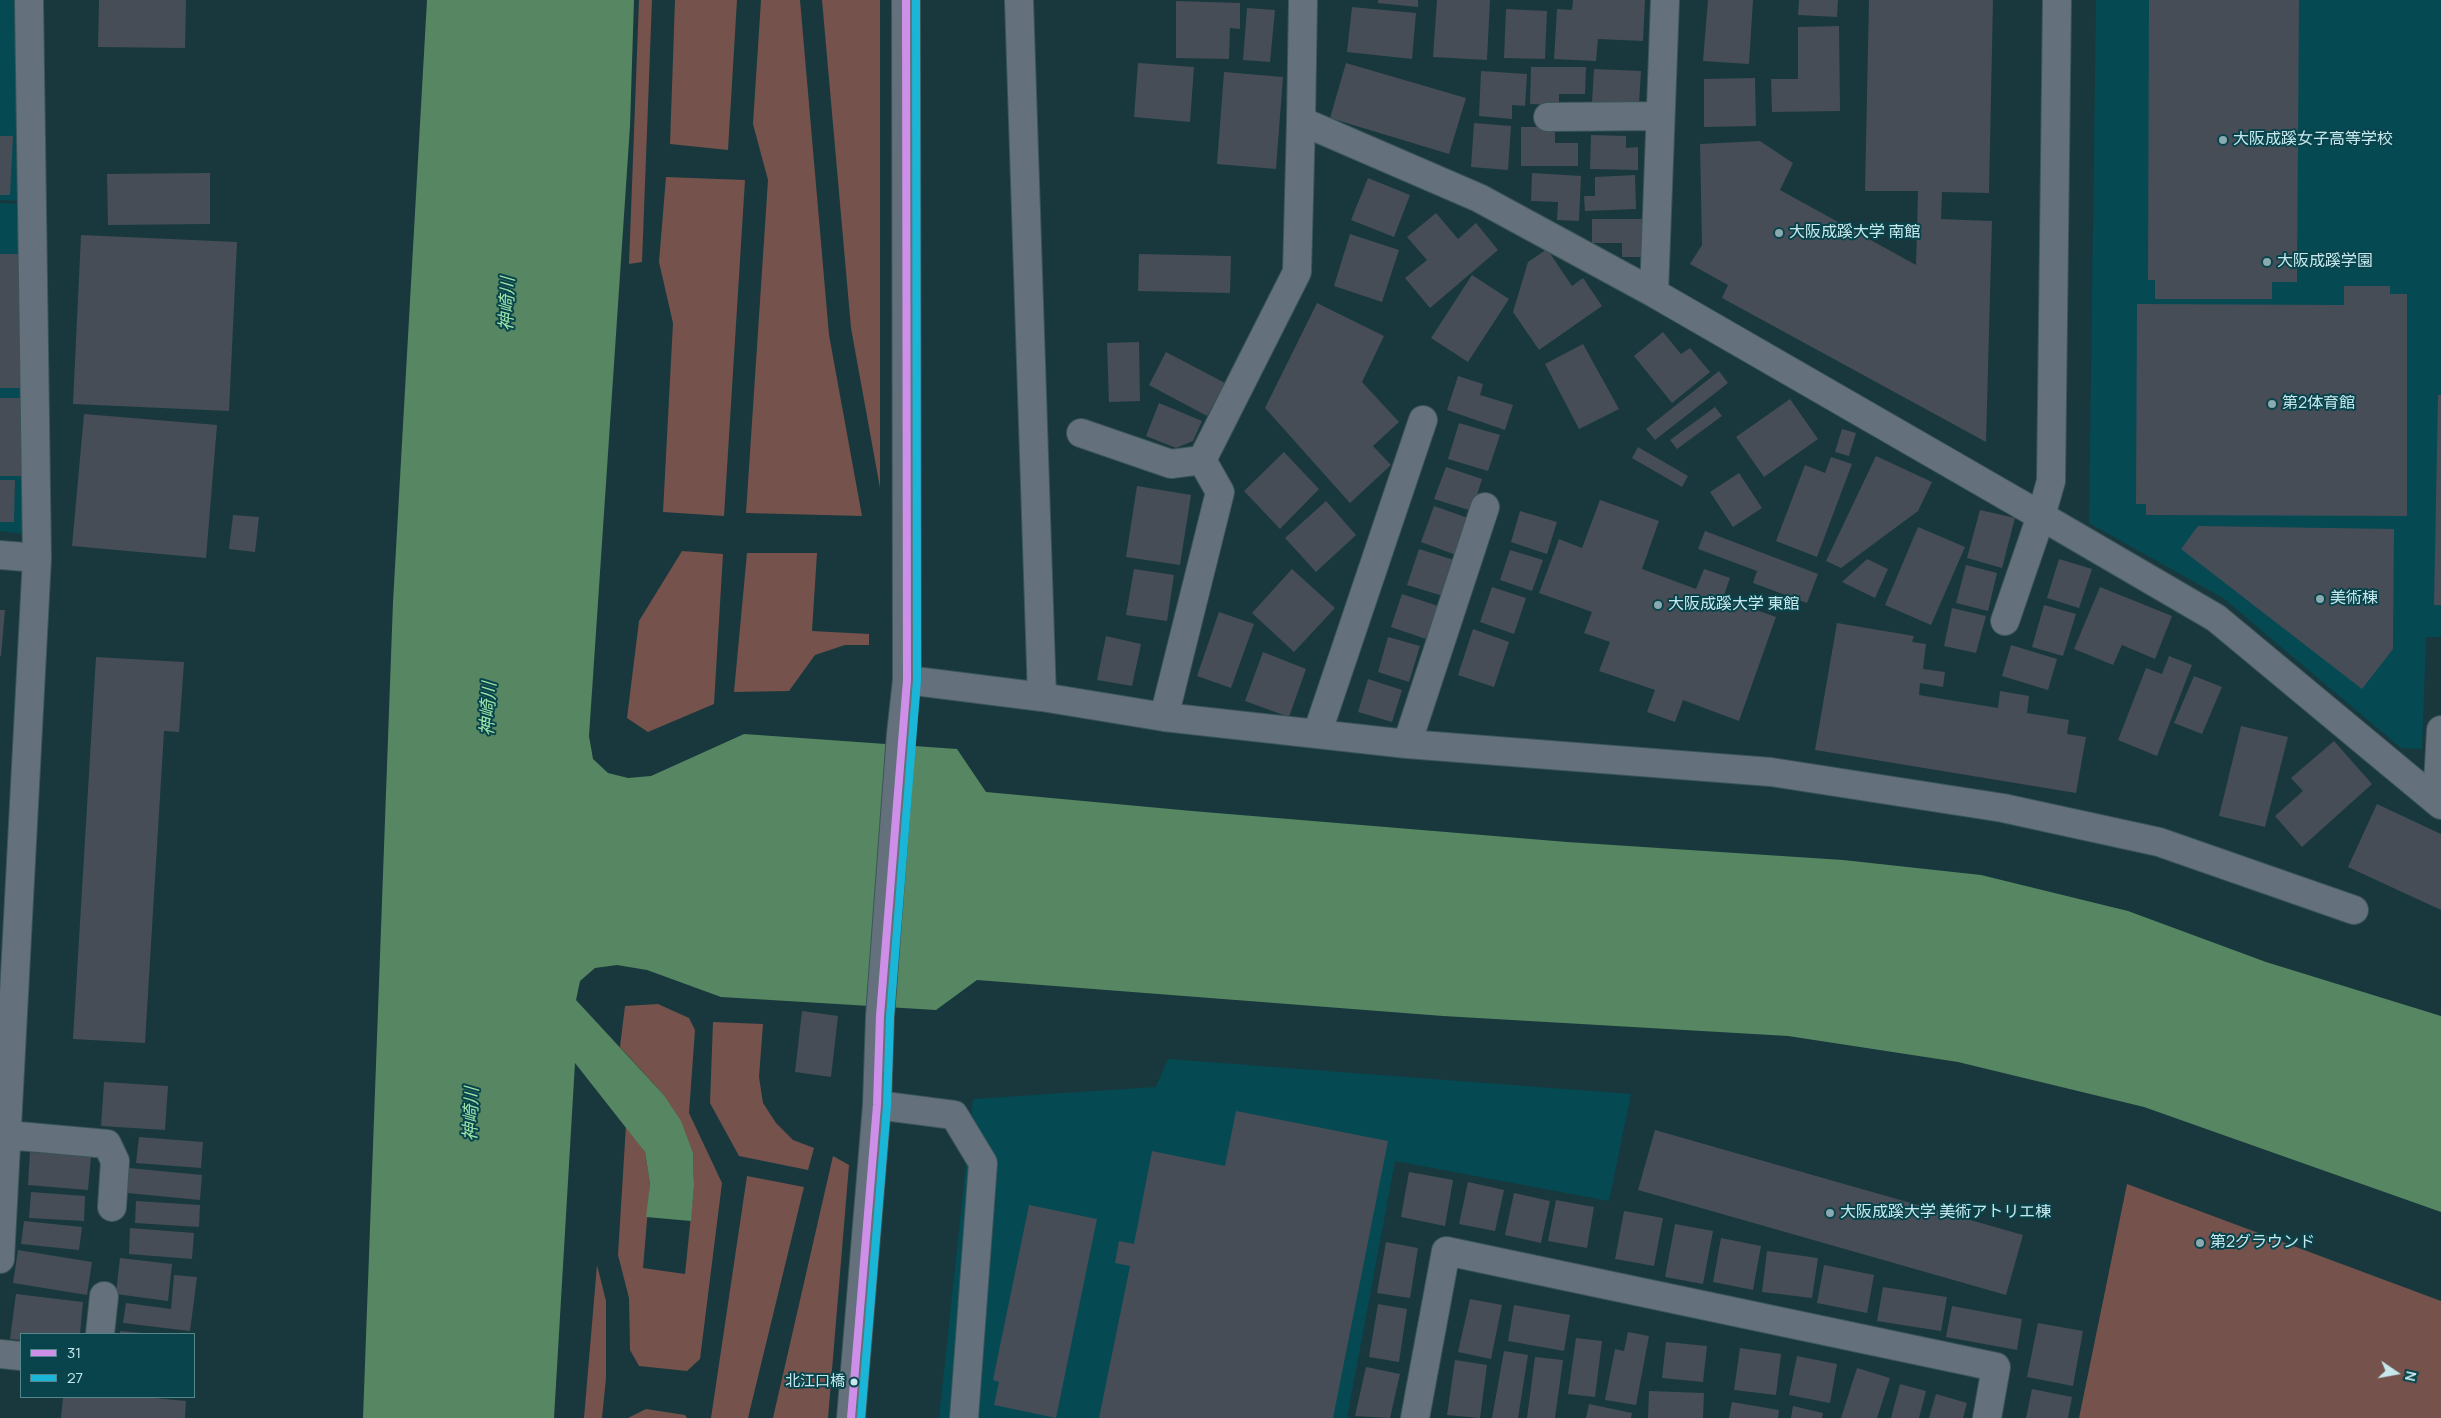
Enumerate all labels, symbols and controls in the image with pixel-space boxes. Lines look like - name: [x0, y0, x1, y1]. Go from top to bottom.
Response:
- place label: 大阪成蹊女子高等学校: [2233, 130, 2393, 150]
- marker: 大阪成蹊女子高等学校: [2217, 134, 2229, 146]
- place label: 大阪成蹊大学 南館: [1789, 223, 1920, 243]
- marker: 大阪成蹊大学 南館: [1773, 227, 1785, 239]
- place label: 大阪成蹊学園: [2277, 252, 2373, 272]
- marker: 大阪成蹊学園: [2261, 256, 2273, 268]
- water label: 神崎川: [496, 277, 520, 331]
- place label: 第2体育館: [2282, 394, 2355, 414]
- marker: 第2体育館: [2266, 398, 2278, 410]
- place label: 美術棟: [2330, 589, 2378, 609]
- marker: 美術棟: [2314, 593, 2326, 605]
- place label: 大阪成蹊大学 東館: [1668, 595, 1799, 615]
- marker: 大阪成蹊大学 東館: [1652, 599, 1664, 611]
- water label: 神崎川: [477, 681, 501, 737]
- water label: 神崎川: [460, 1087, 484, 1141]
- place label: 大阪成蹊大学 美術アトリエ棟: [1840, 1203, 2051, 1223]
- marker: 大阪成蹊大学 美術アトリエ棟: [1824, 1207, 1836, 1219]
- place label: 第2グラウンド: [2210, 1233, 2315, 1253]
- marker: 第2グラウンド: [2194, 1237, 2206, 1249]
- legend: [20, 1333, 195, 1398]
- text: 31: [67, 1342, 81, 1363]
- north arrow: [2371, 1348, 2421, 1398]
- text: 27: [67, 1367, 83, 1388]
- text: N: [2401, 1369, 2421, 1383]
- place label: 北江口橋: [785, 1373, 845, 1391]
- marker: 北江口橋: [849, 1377, 859, 1387]

